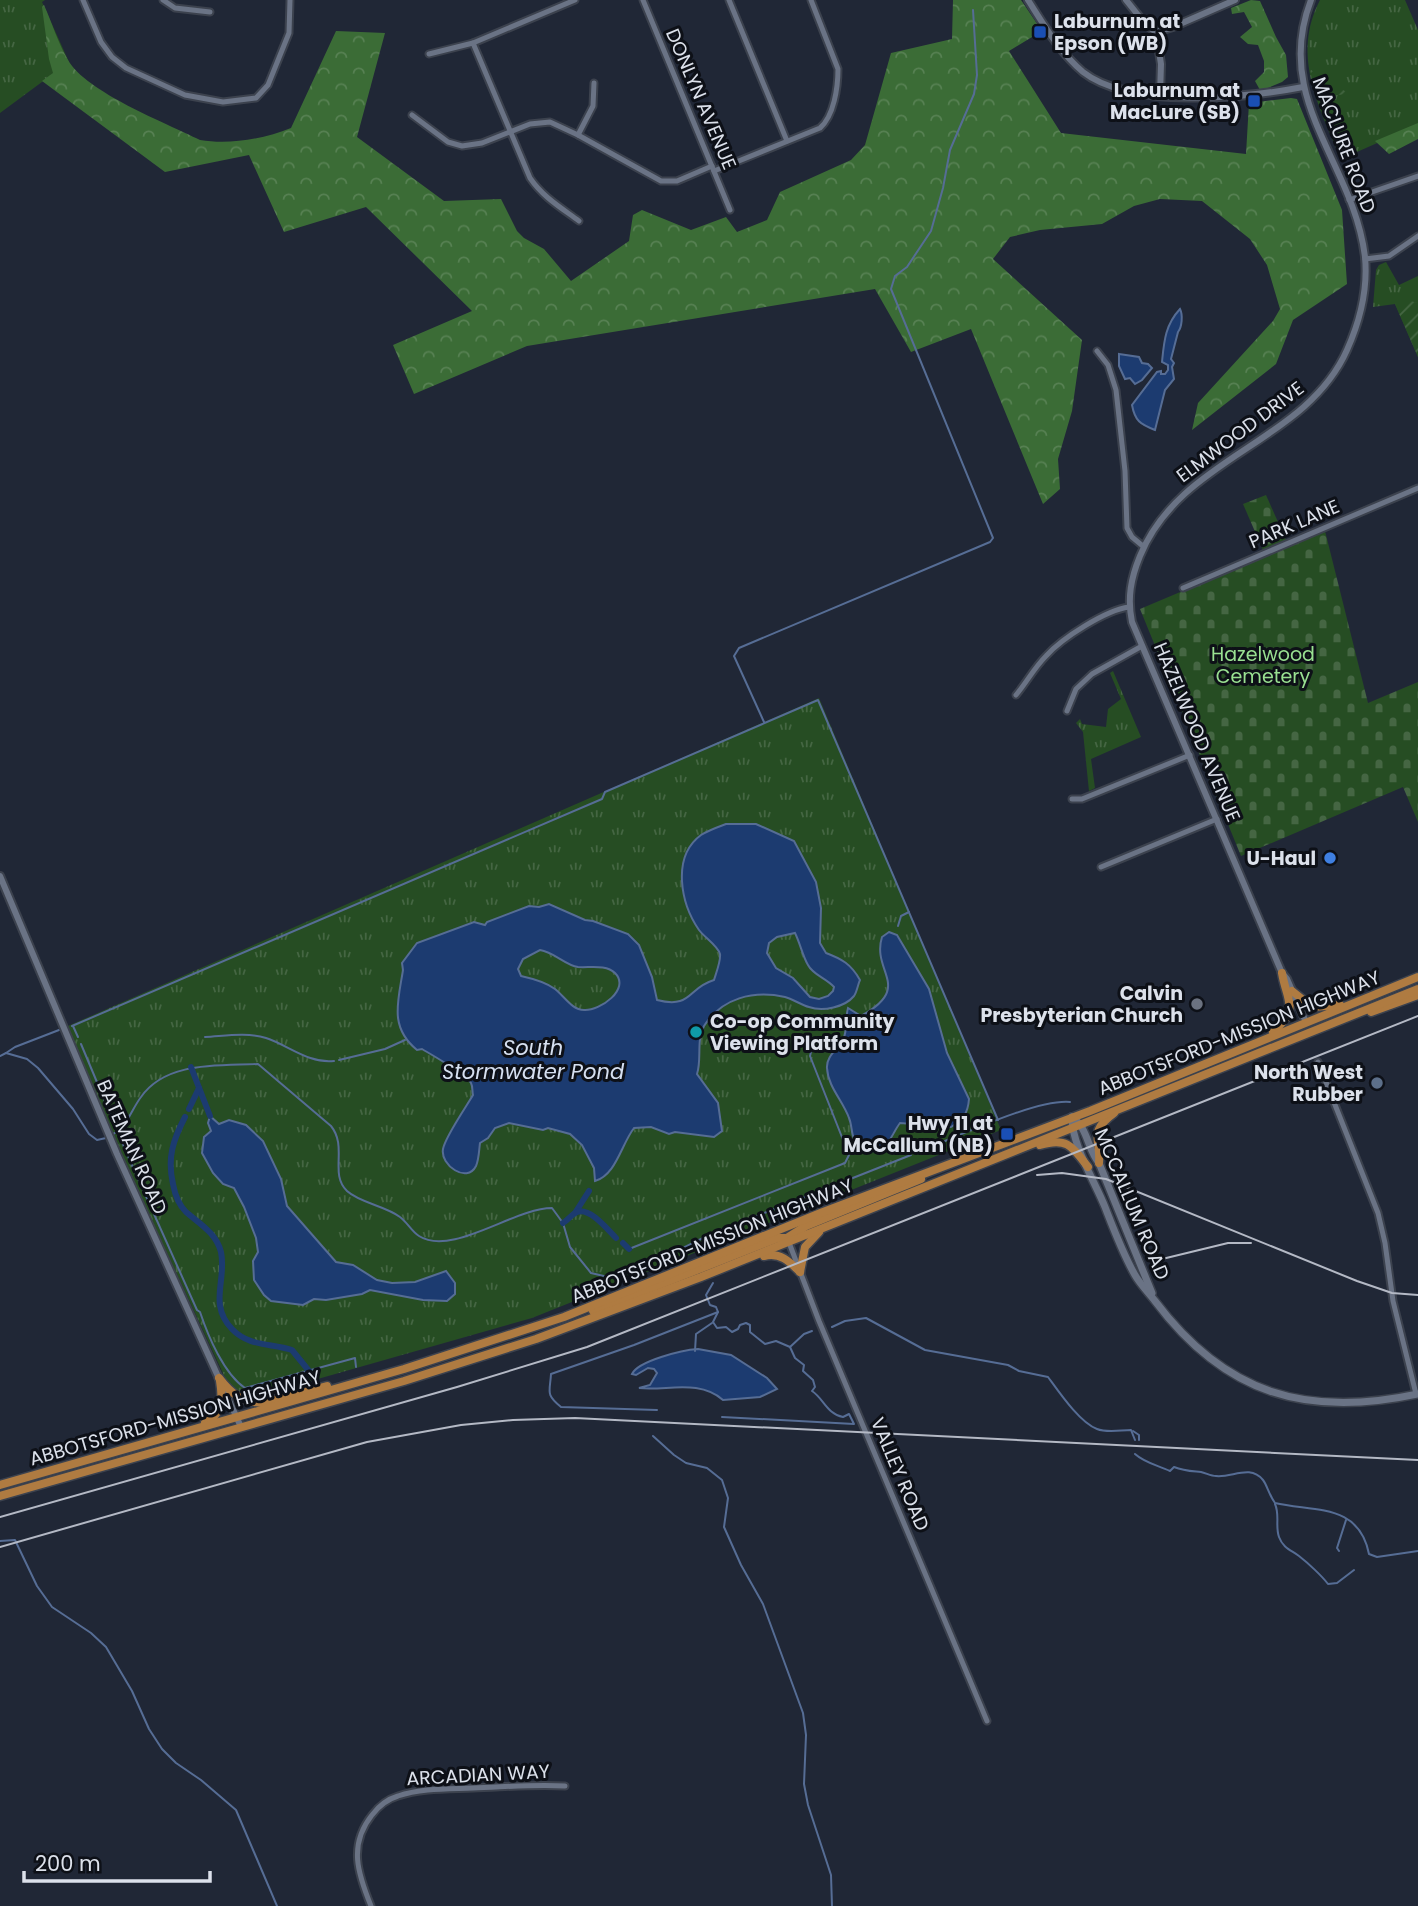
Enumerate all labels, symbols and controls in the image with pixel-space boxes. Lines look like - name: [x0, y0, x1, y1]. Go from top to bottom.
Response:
- place label: Laburnum at Epson (WB): [1054, 8, 1180, 57]
- street label: DONLYN AVENUE: [659, 24, 743, 174]
- marker: Laburnum at Epson (WB): [1032, 24, 1048, 40]
- street label: MACLURE ROAD: [1306, 73, 1382, 217]
- place label: Laburnum at MacLure (SB): [1110, 77, 1240, 126]
- marker: Laburnum at MacLure (SB): [1246, 93, 1262, 109]
- street label: ELMWOOD DRIVE: [1171, 375, 1309, 489]
- street label: PARK LANE: [1245, 493, 1343, 555]
- street label: HAZELWOOD AVENUE: [1147, 638, 1247, 826]
- park label: Hazelwood Cemetery: [1211, 641, 1315, 690]
- place label: U-Haul: [1246, 845, 1316, 872]
- marker: U-Haul: [1322, 850, 1338, 866]
- street label: ABBOTSFORD-MISSION HIGHWAY: [1094, 964, 1384, 1102]
- place label: Calvin Presbyterian Church: [980, 980, 1183, 1029]
- marker: Calvin Presbyterian Church: [1189, 996, 1205, 1012]
- place label: Co-op Community Viewing Platform: [710, 1008, 895, 1057]
- marker: Co-op Community Viewing Platform: [688, 1024, 704, 1040]
- water label: South Stormwater Pond: [442, 1033, 625, 1086]
- place label: North West Rubber: [1254, 1059, 1363, 1108]
- street label: BATEMAN ROAD: [90, 1075, 174, 1219]
- marker: North West Rubber: [1369, 1075, 1385, 1091]
- place label: Hwy 11 at McCallum (NB): [844, 1110, 993, 1159]
- street label: MCCALLUM ROAD: [1088, 1124, 1176, 1284]
- marker: Hwy 11 at McCallum (NB): [999, 1126, 1015, 1142]
- street label: ABBOTSFORD-MISSION HIGHWAY: [567, 1172, 857, 1310]
- street label: ABBOTSFORD-MISSION HIGHWAY: [26, 1363, 324, 1473]
- street label: VALLEY ROAD: [864, 1413, 936, 1535]
- street label: ARCADIAN WAY: [406, 1758, 550, 1792]
- scale bar: [24, 1840, 210, 1884]
- text: 200 m: [35, 1849, 101, 1878]

